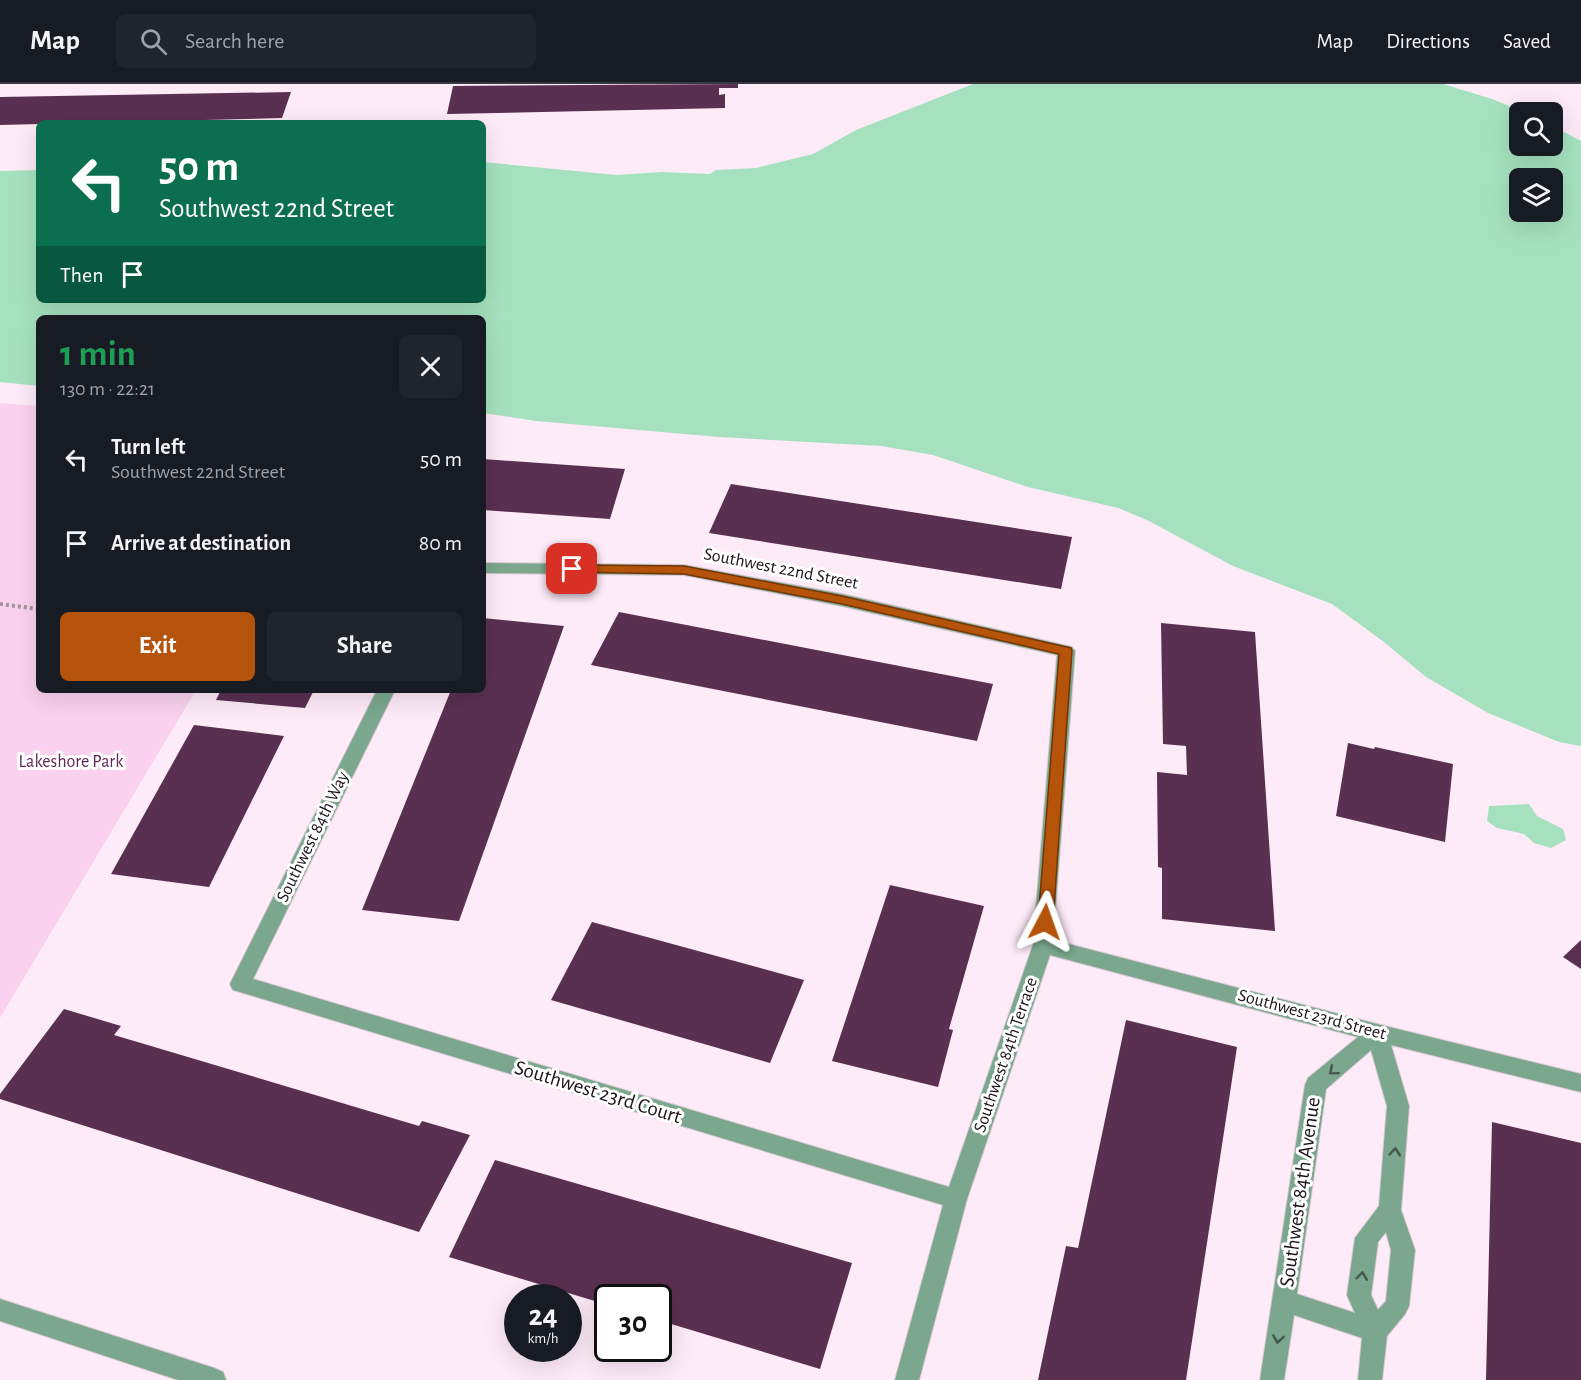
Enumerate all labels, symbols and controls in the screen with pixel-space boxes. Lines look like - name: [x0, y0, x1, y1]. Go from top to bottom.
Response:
- search box: [116, 14, 536, 68]
- icon: search: [137, 25, 170, 58]
- text: Map: [30, 27, 80, 55]
- text: Search here: [185, 30, 284, 52]
- text: Map: [1317, 31, 1353, 52]
- text: Directions: [1386, 31, 1470, 52]
- text: Saved: [1503, 31, 1551, 52]
- map controls: [1509, 102, 1563, 222]
- button: search: [1509, 102, 1563, 156]
- icon: left: [60, 144, 138, 222]
- text: 50 m: [159, 146, 239, 188]
- button: layers: [1509, 168, 1563, 222]
- text: Southwest 22nd Street: [159, 195, 394, 222]
- icon: arrive: [116, 258, 149, 291]
- text: Then: [60, 264, 104, 286]
- button: close: [399, 335, 462, 398]
- text: 1 min: [60, 336, 136, 372]
- text: 130 m · 22:21: [60, 379, 155, 399]
- text: Turn left: [111, 436, 185, 458]
- icon: left: [60, 443, 93, 476]
- text: 50 m: [420, 448, 462, 470]
- text: Southwest 22nd Street: [111, 462, 285, 482]
- icon: arrive: [60, 527, 93, 560]
- text: Arrive at destination: [111, 532, 291, 554]
- text: 80 m: [419, 532, 462, 554]
- pin: [546, 543, 597, 594]
- street label: Southwest 22nd Street: [702, 545, 860, 593]
- icon: arrive: [555, 552, 588, 585]
- button: Exit: [60, 612, 255, 681]
- button: Share: [267, 612, 462, 681]
- park label: Lakeshore Park: [19, 753, 124, 771]
- street label: Southwest 84th Way: [274, 769, 352, 905]
- position arrow: [1013, 890, 1077, 954]
- street label: Southwest 84th Terrace: [971, 975, 1041, 1135]
- street label: Southwest 23rd Street: [1236, 987, 1388, 1043]
- street label: Southwest 23rd Court: [512, 1057, 684, 1127]
- one-way arrow: [1329, 1063, 1340, 1074]
- street label: Southwest 84th Avenue: [1276, 1096, 1324, 1288]
- one-way arrow: [1388, 1147, 1401, 1156]
- one-way arrow: [1355, 1272, 1368, 1281]
- speed limit sign: 30: [594, 1284, 672, 1362]
- text: 24: [528, 1301, 558, 1331]
- text: km/h: [528, 1331, 558, 1346]
- one-way arrow: [1273, 1334, 1285, 1344]

